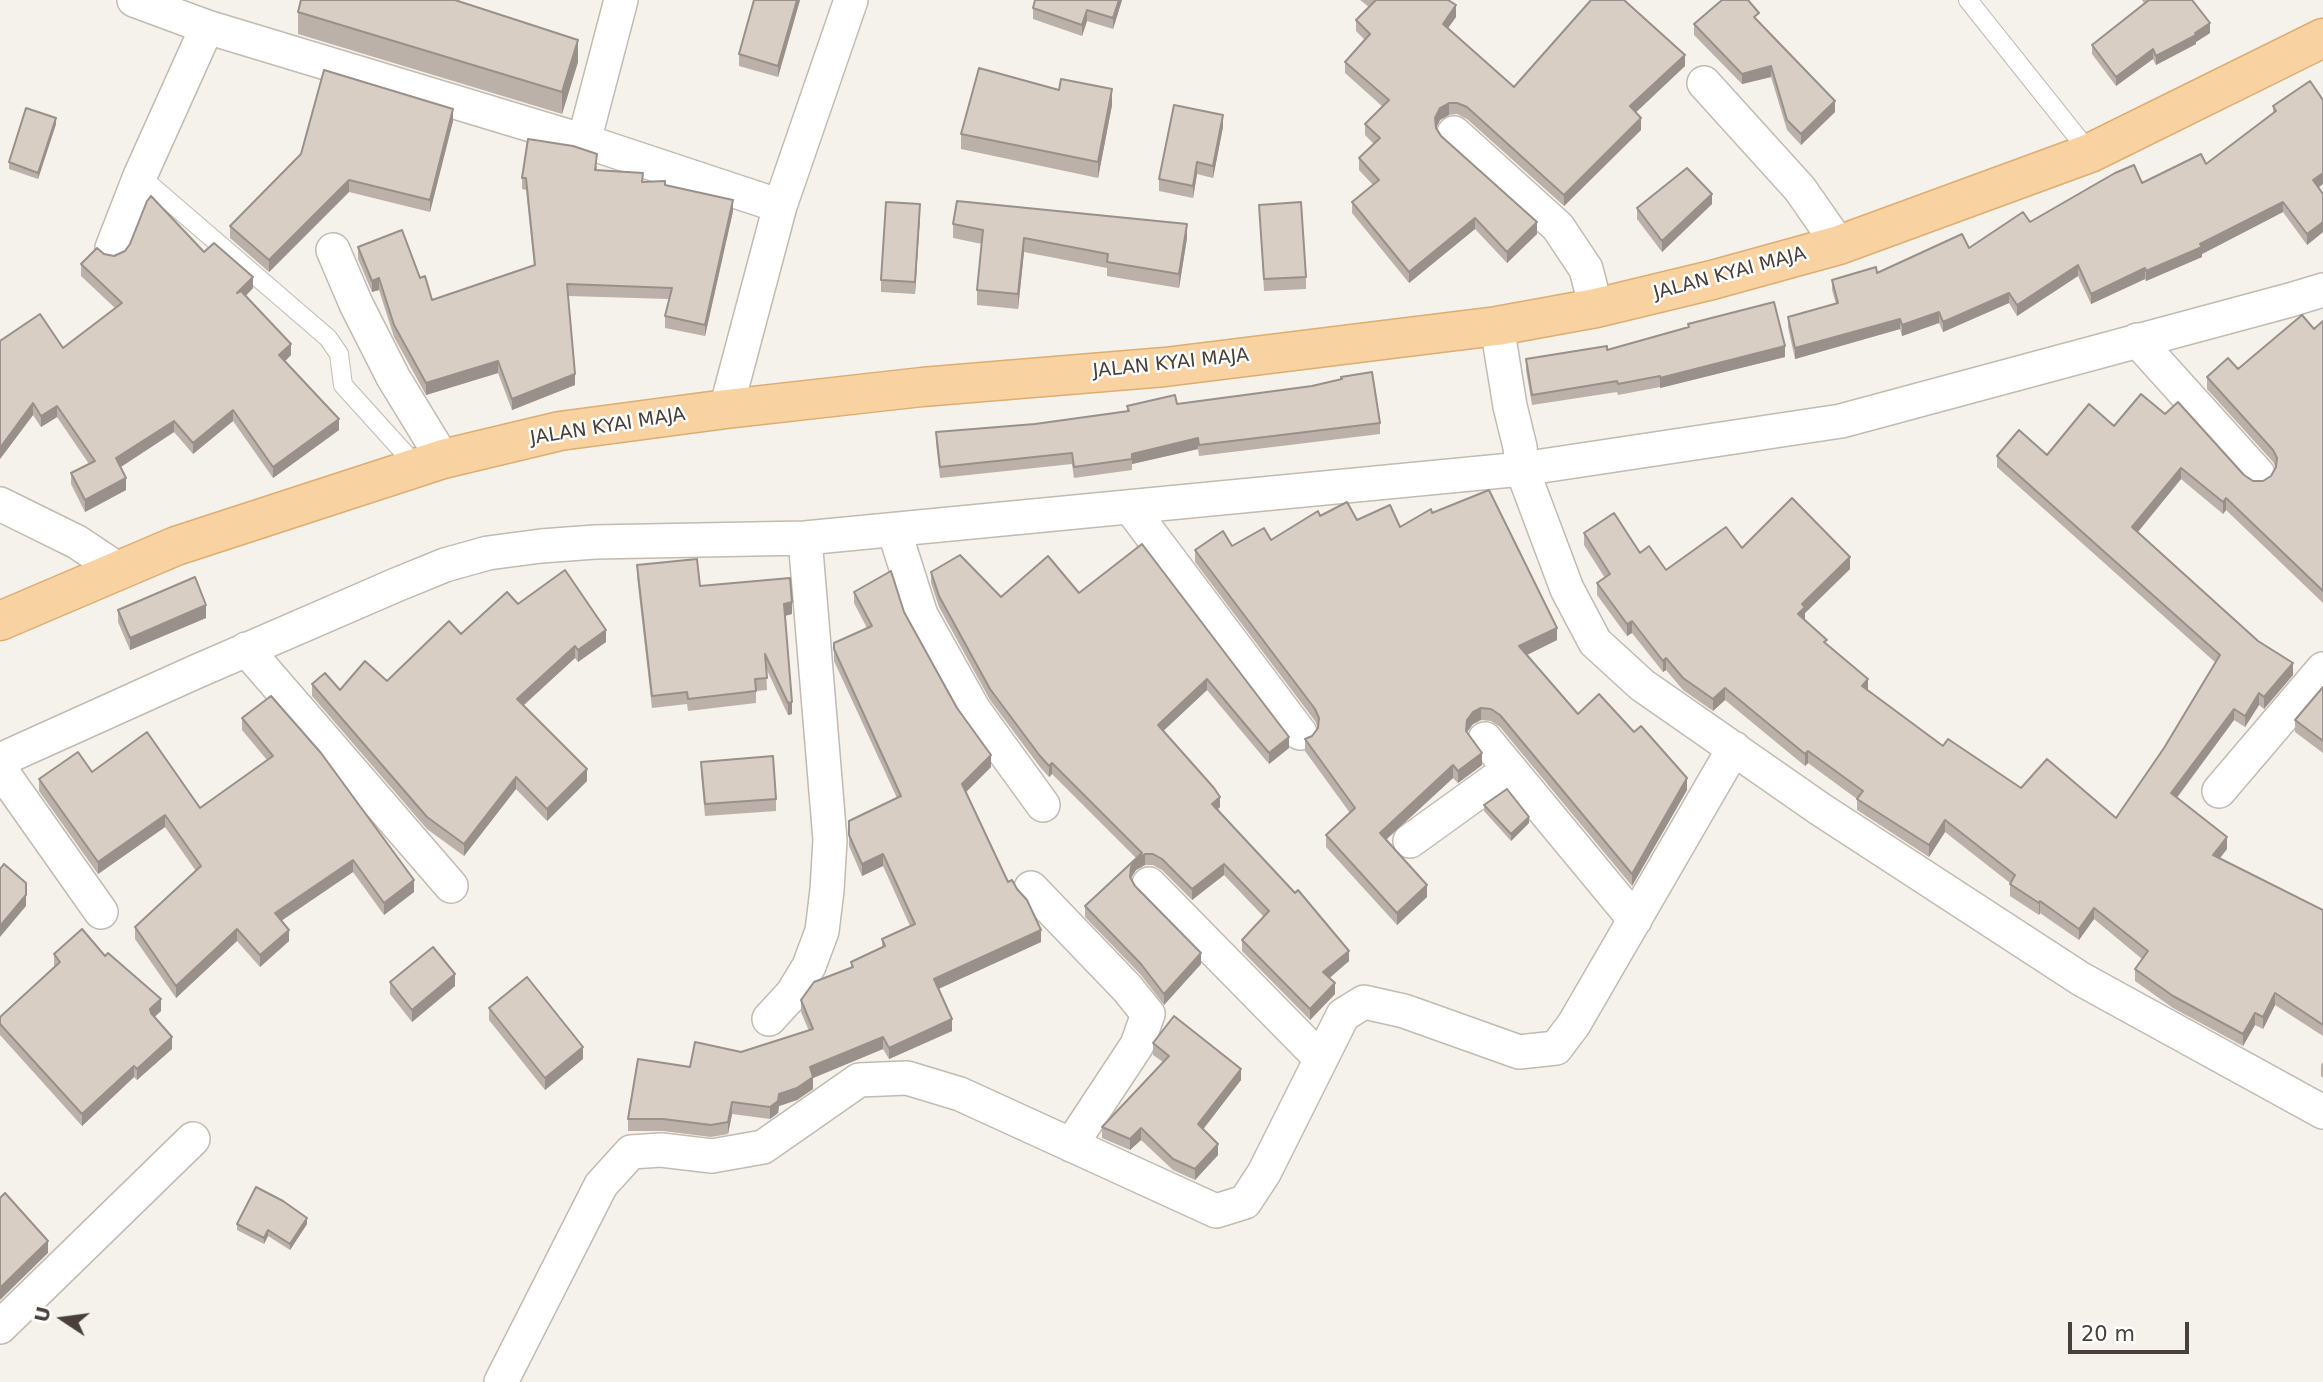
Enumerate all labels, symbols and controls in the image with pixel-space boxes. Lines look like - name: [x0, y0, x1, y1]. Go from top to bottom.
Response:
- street label: JALAN KYAI MAJA: [1651, 243, 1809, 305]
- street label: JALAN KYAI MAJA: [1092, 344, 1250, 384]
- street label: JALAN KYAI MAJA: [529, 403, 687, 451]
- north arrow: [28, 1284, 98, 1354]
- text: U: [30, 1304, 55, 1324]
- scale bar: [2071, 1308, 2192, 1352]
- text: 20 m: [2081, 1322, 2135, 1346]

